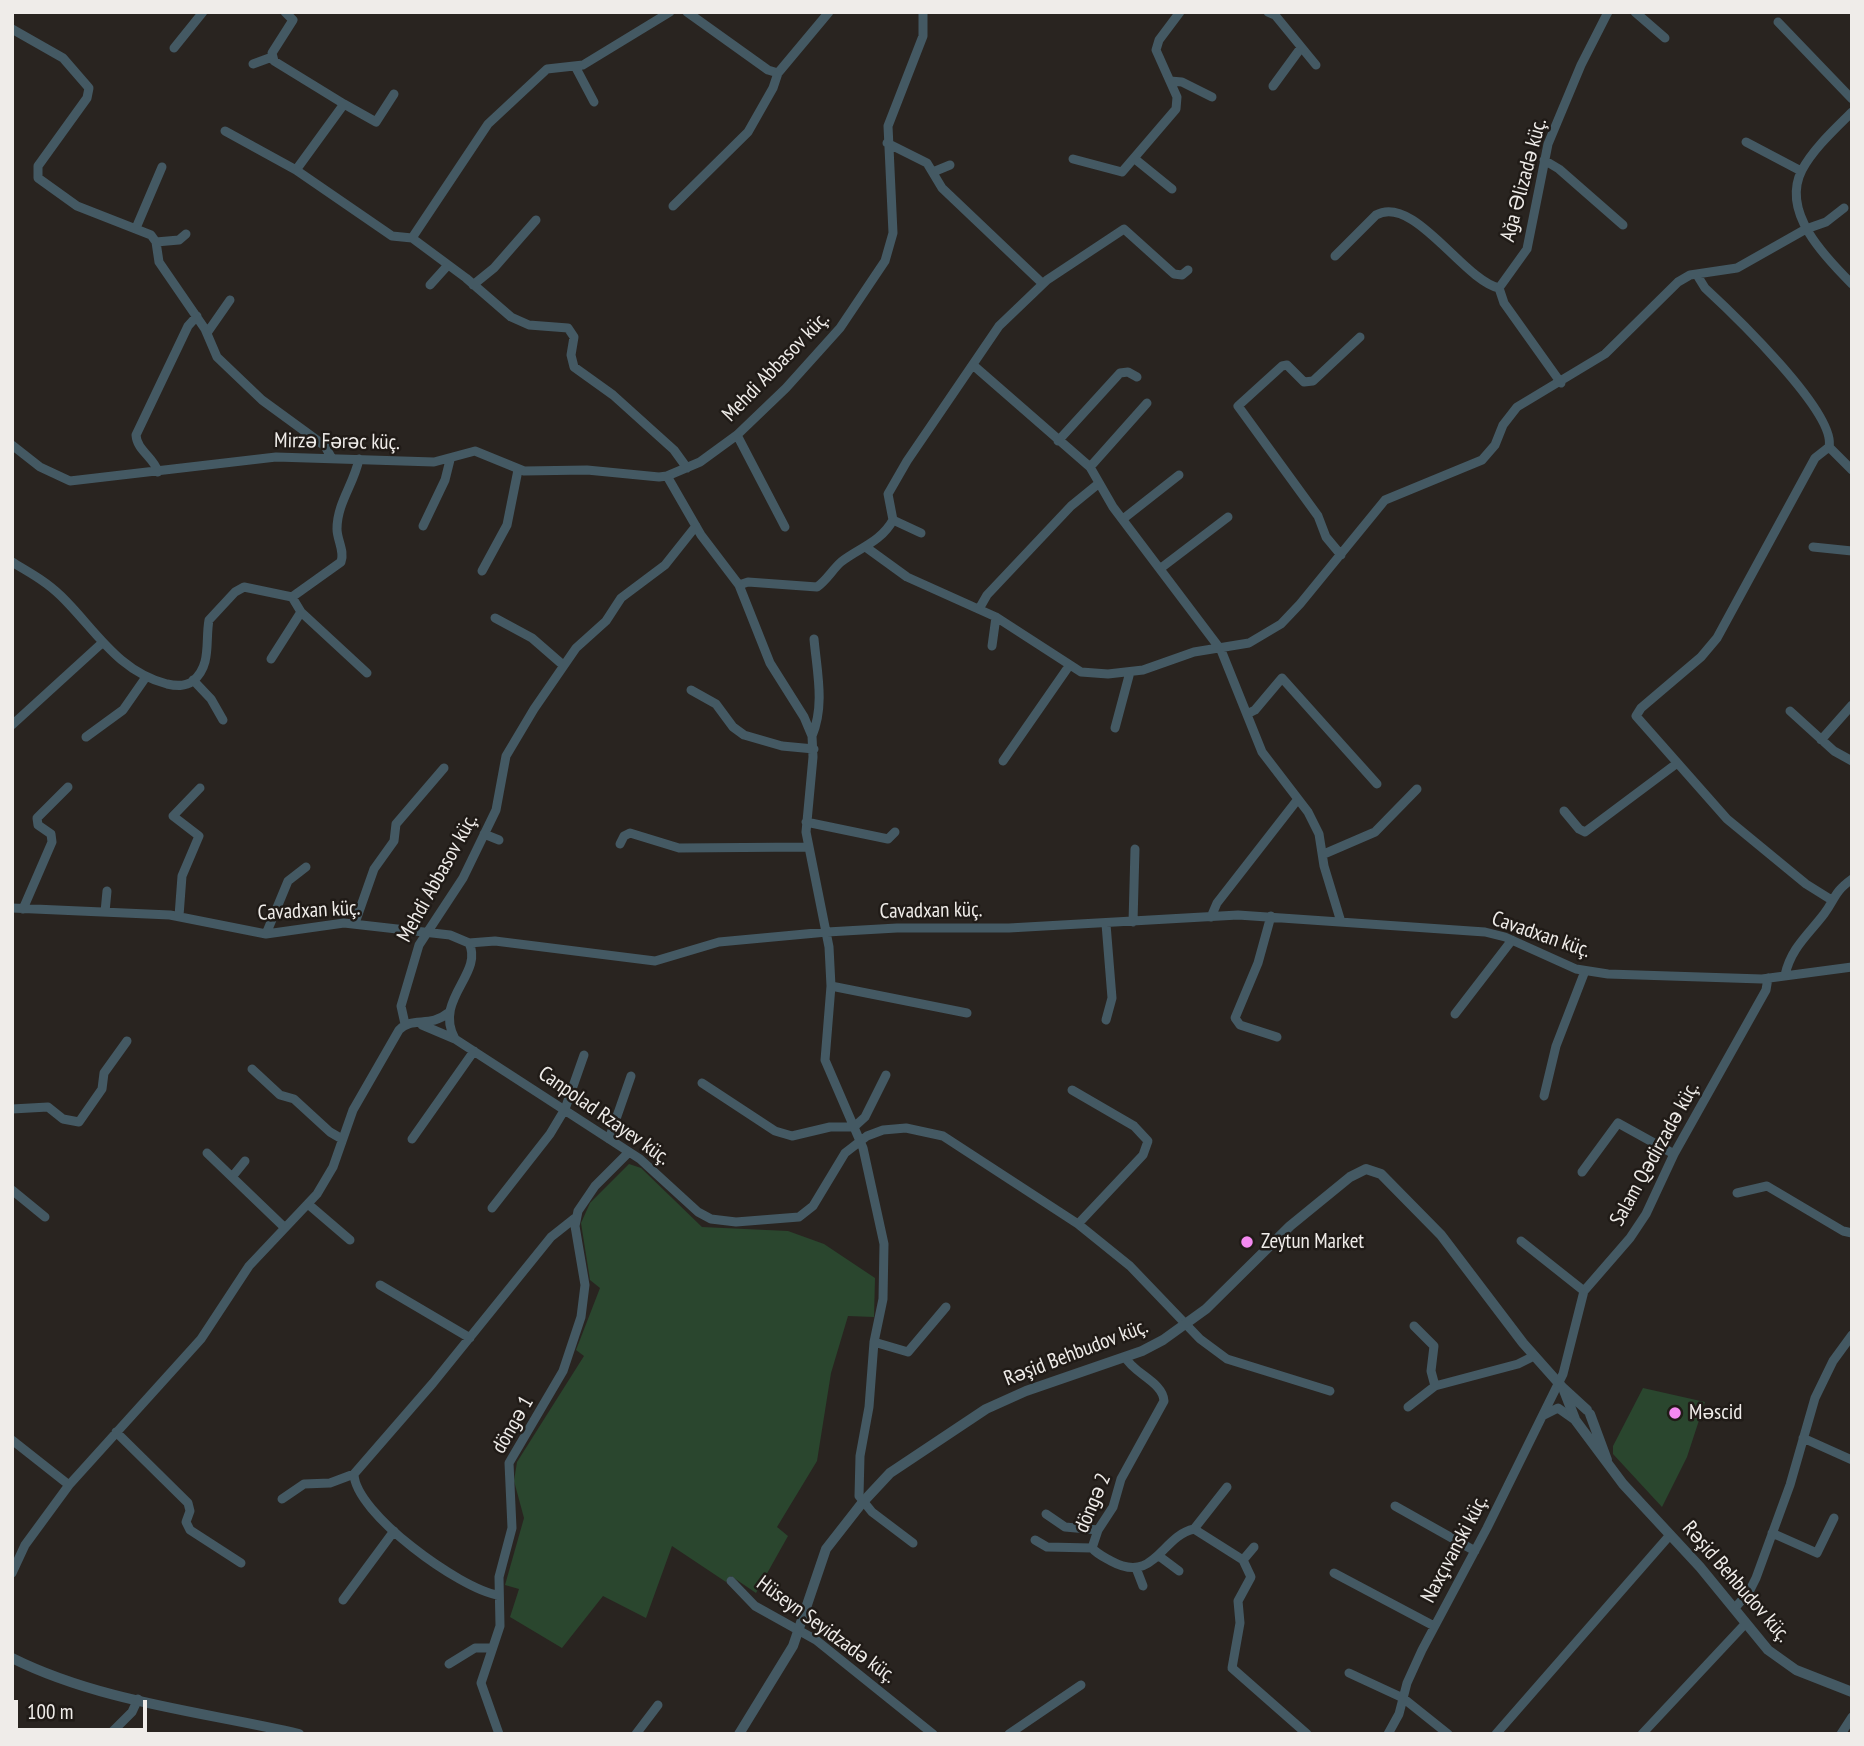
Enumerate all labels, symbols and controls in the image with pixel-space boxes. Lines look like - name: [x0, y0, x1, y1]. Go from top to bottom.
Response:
- street label: Ağa Əlizadə küç.: [1495, 116, 1553, 244]
- street label: Mehdi Abbasov küç.: [717, 307, 835, 427]
- street label: Mirzə Fərəc küç.: [274, 428, 400, 456]
- street label: Mehdi Abbasov küç.: [392, 809, 484, 947]
- street label: Cavadxan küç.: [257, 896, 361, 926]
- street label: Cavadxan küç.: [879, 898, 983, 924]
- street label: Cavadxan küç.: [1488, 906, 1594, 964]
- street label: Canpolad Rzayev küç.: [533, 1061, 675, 1171]
- street label: Salam Qədirzadə küç.: [1605, 1077, 1705, 1231]
- place label: Zeytun Market: [1261, 1229, 1364, 1255]
- marker: Zeytun Market: [1239, 1234, 1255, 1250]
- street label: Rəşid Behbudov küç.: [1001, 1314, 1151, 1392]
- street label: döngə 1: [487, 1392, 539, 1458]
- place label: Məscid: [1689, 1400, 1742, 1426]
- marker: Məscid: [1667, 1405, 1683, 1421]
- street label: döngə 2: [1069, 1470, 1117, 1536]
- street label: Naxçıvanski küç.: [1416, 1491, 1494, 1607]
- street label: Rəşid Behbudov küç.: [1677, 1516, 1795, 1648]
- street label: Hüseyn Seyidzadə küç.: [752, 1571, 900, 1689]
- scale bar: [18, 1686, 150, 1730]
- text: 100 m: [27, 1698, 73, 1725]

